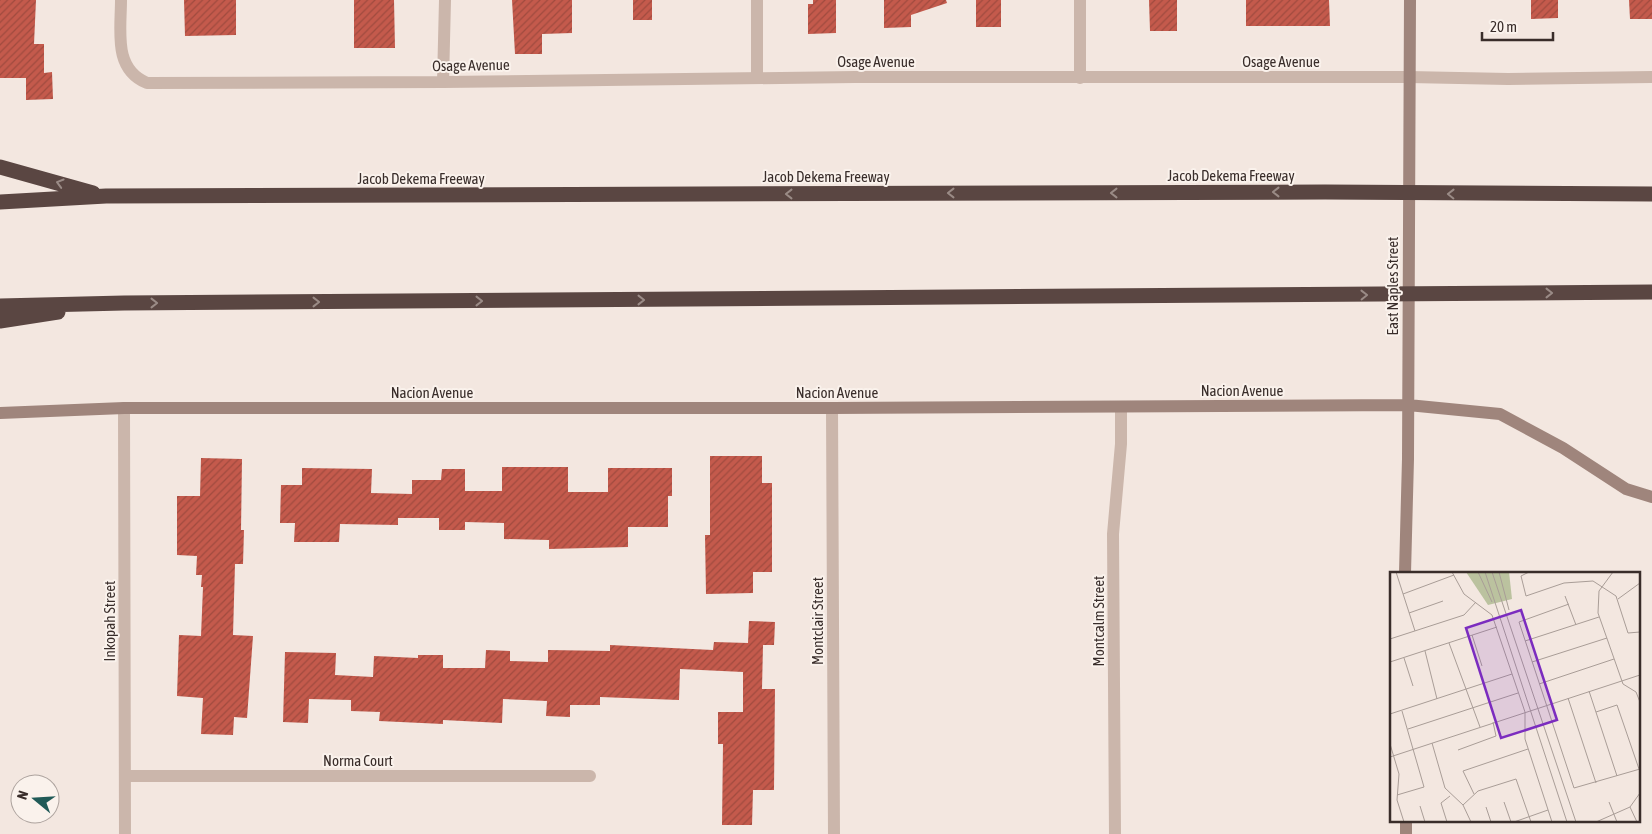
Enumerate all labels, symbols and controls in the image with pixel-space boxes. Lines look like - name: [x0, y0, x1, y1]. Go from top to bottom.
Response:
- scale bar: [1482, 10, 1553, 42]
- text: 20 m: [1490, 18, 1517, 35]
- street label: Osage Avenue: [837, 53, 915, 70]
- street label: Osage Avenue: [1242, 53, 1320, 70]
- street label: Osage Avenue: [432, 56, 510, 74]
- street label: Jacob Dekema Freeway: [1167, 167, 1295, 184]
- street label: Jacob Dekema Freeway: [762, 168, 890, 185]
- street label: Jacob Dekema Freeway: [357, 170, 485, 187]
- one-way arrow: [56, 179, 64, 189]
- one-way arrow: [1272, 187, 1280, 197]
- one-way arrow: [947, 188, 954, 198]
- one-way arrow: [1109, 188, 1117, 198]
- one-way arrow: [1446, 188, 1454, 199]
- one-way arrow: [784, 189, 792, 199]
- street label: East Naples Street: [1384, 237, 1401, 335]
- one-way arrow: [1545, 287, 1553, 298]
- one-way arrow: [1361, 290, 1369, 300]
- one-way arrow: [637, 294, 645, 305]
- one-way arrow: [475, 295, 483, 306]
- one-way arrow: [312, 297, 320, 307]
- one-way arrow: [150, 298, 158, 308]
- street label: Nacion Avenue: [1201, 382, 1284, 399]
- street label: Nacion Avenue: [391, 384, 474, 401]
- street label: Nacion Avenue: [796, 384, 879, 401]
- inset map: [1390, 572, 1640, 822]
- street label: Montcalm Street: [1090, 576, 1107, 666]
- street label: Montclair Street: [809, 577, 826, 665]
- street label: Inkopah Street: [101, 581, 118, 661]
- street label: Norma Court: [323, 752, 393, 769]
- north arrow: [10, 774, 60, 824]
- text: N: [14, 789, 32, 801]

